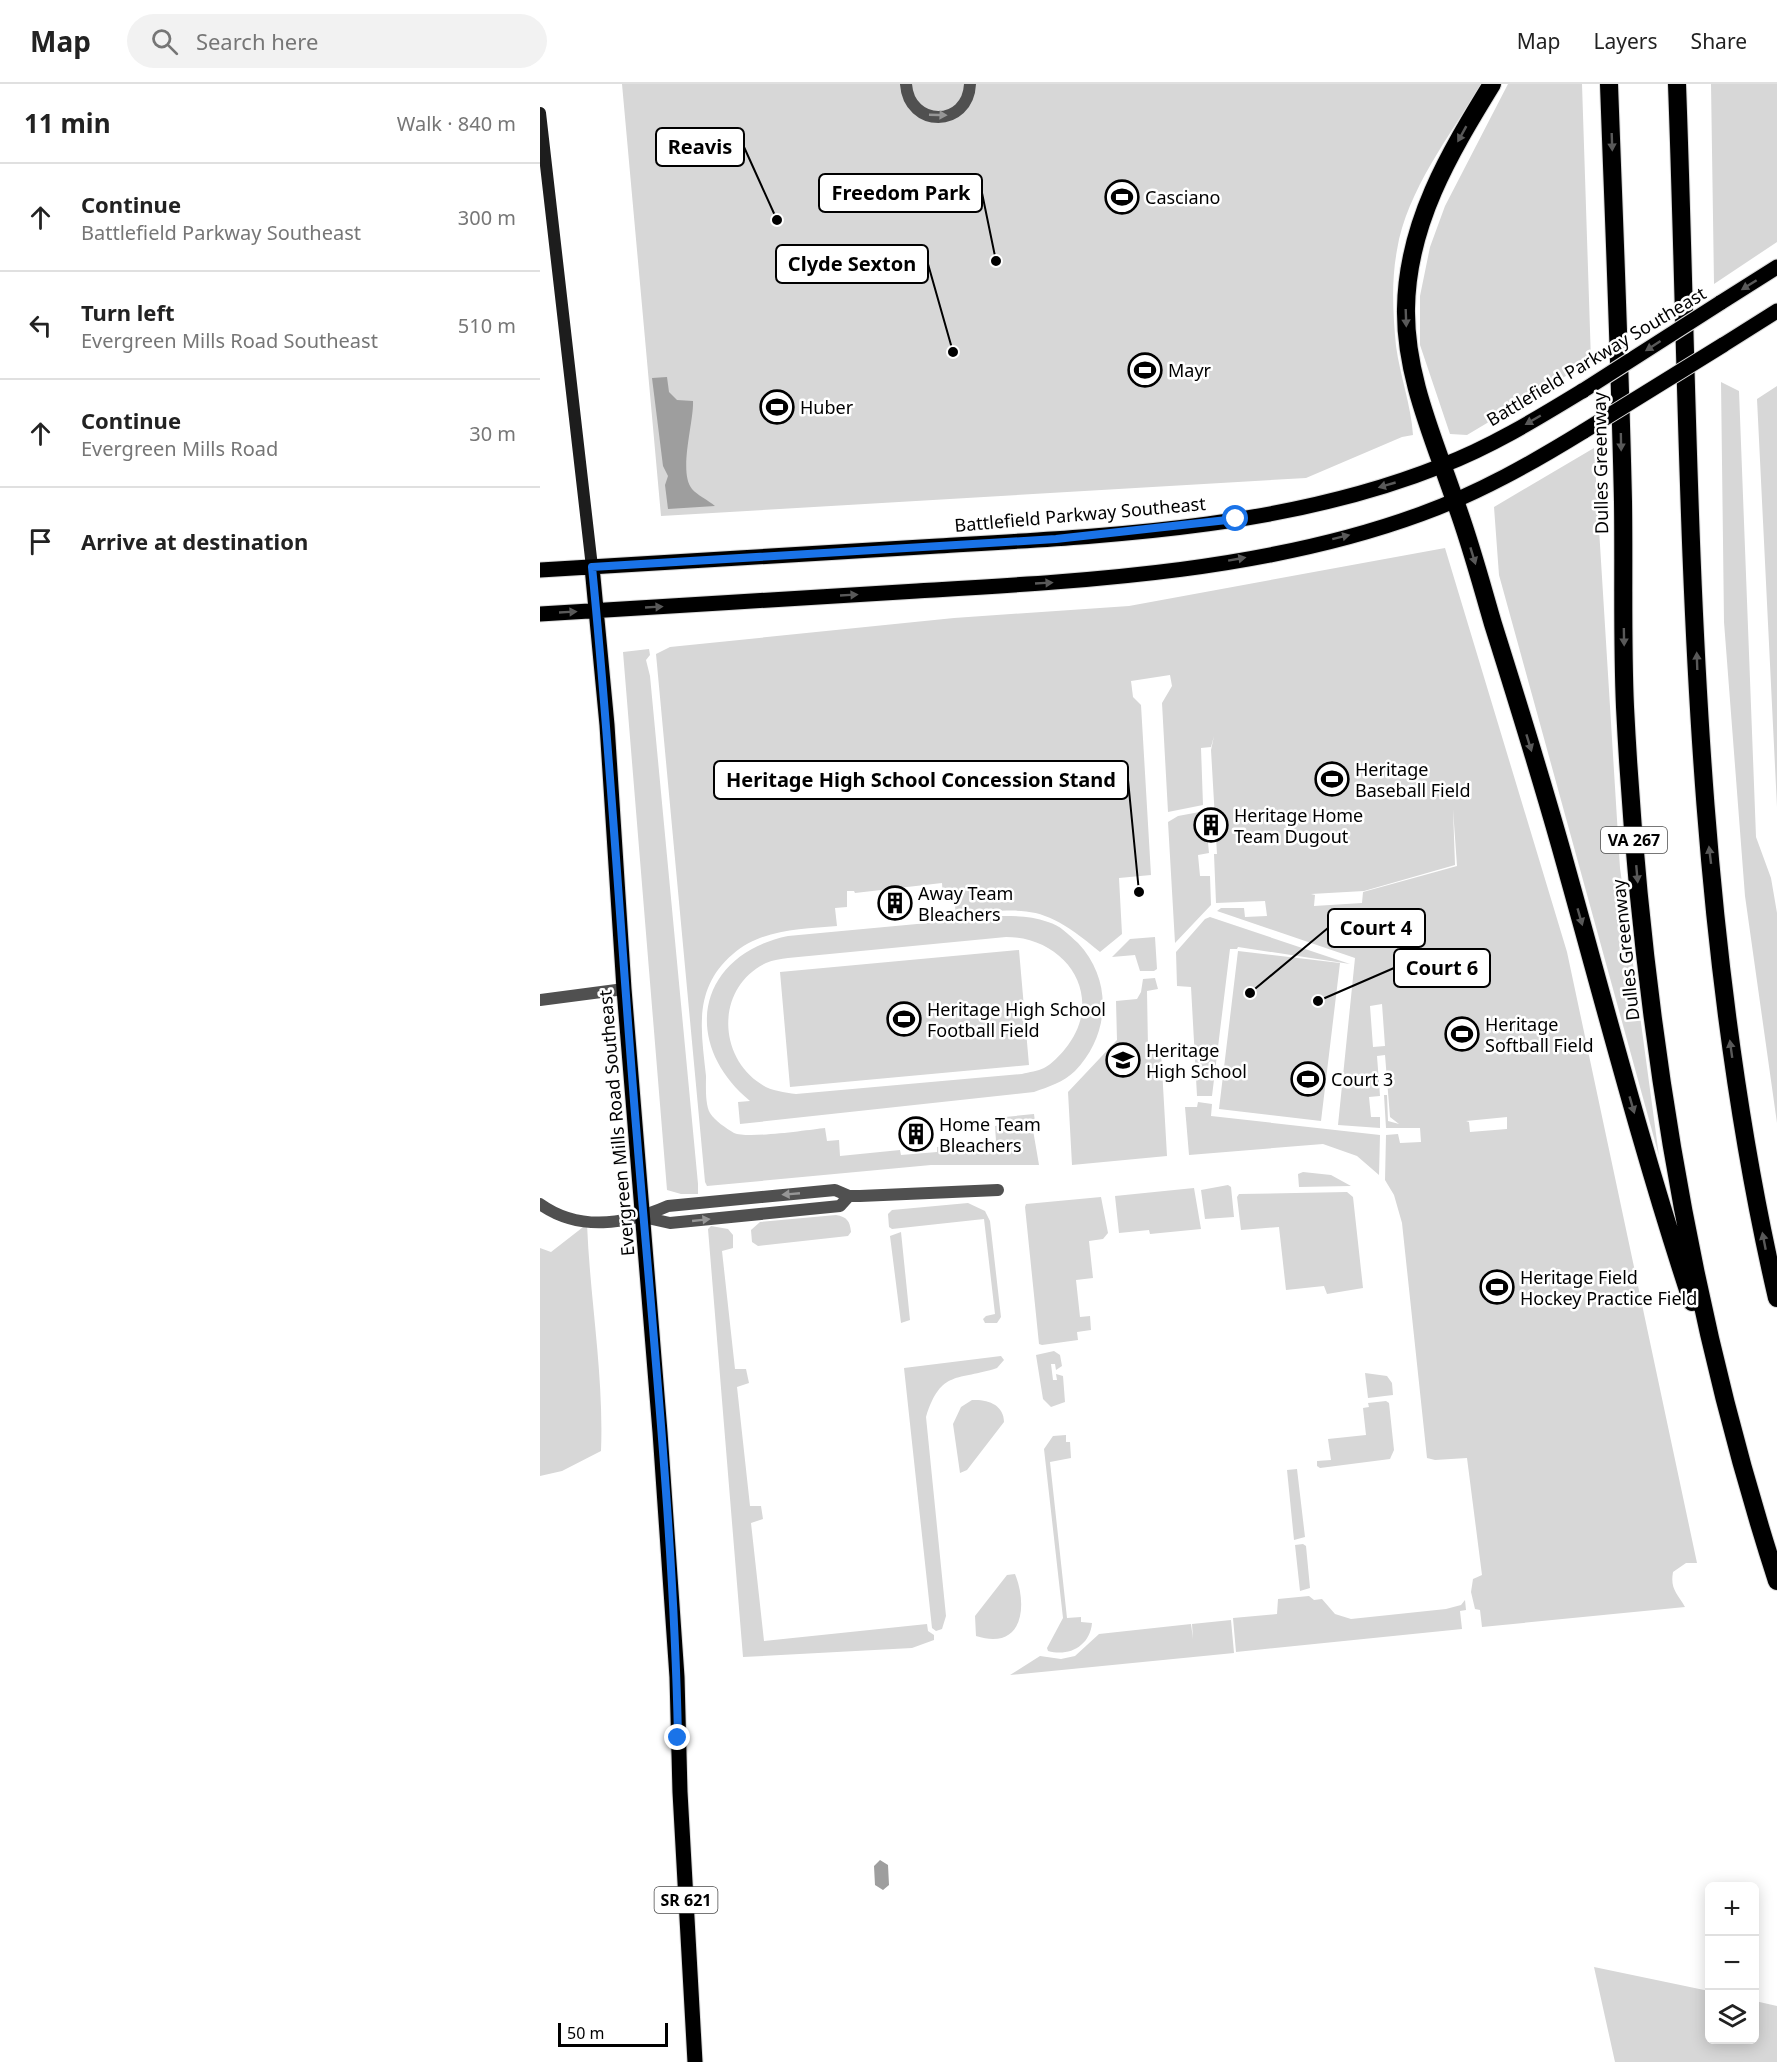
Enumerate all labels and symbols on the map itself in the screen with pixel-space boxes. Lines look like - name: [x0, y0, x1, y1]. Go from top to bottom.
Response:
- one-way arrow: [929, 111, 948, 120]
- one-way arrow: [1457, 126, 1467, 143]
- callout: Reavis: [656, 128, 744, 166]
- text: Reavis: [668, 133, 732, 160]
- one-way arrow: [1607, 133, 1616, 152]
- callout: Freedom Park: [819, 174, 982, 212]
- text: Freedom Park: [832, 179, 971, 206]
- sports icon: Casciano: [1104, 179, 1140, 215]
- place label: Casciano: [1145, 185, 1221, 209]
- callout: Clyde Sexton: [776, 245, 928, 283]
- text: Clyde Sexton: [788, 250, 916, 277]
- one-way arrow: [1741, 279, 1757, 291]
- street label: Battlefield Parkway Southeast: [1482, 281, 1711, 431]
- one-way arrow: [1402, 309, 1411, 328]
- one-way arrow: [1645, 340, 1661, 351]
- sports icon: Mayr: [1127, 352, 1163, 388]
- place label: Mayr: [1168, 358, 1212, 382]
- sports icon: Huber: [759, 389, 795, 425]
- street label: Dulles Greenway: [1587, 391, 1613, 534]
- place label: Huber: [800, 395, 854, 419]
- one-way arrow: [1525, 415, 1542, 425]
- one-way arrow: [1616, 433, 1626, 452]
- one-way arrow: [1378, 481, 1396, 490]
- street label: Battlefield Parkway Southeast: [953, 491, 1207, 537]
- route start: [1222, 505, 1248, 531]
- one-way arrow: [1332, 532, 1350, 541]
- one-way arrow: [1469, 547, 1478, 565]
- one-way arrow: [1228, 555, 1247, 564]
- one-way arrow: [1034, 579, 1053, 588]
- one-way arrow: [840, 590, 859, 600]
- one-way arrow: [645, 602, 664, 612]
- one-way arrow: [559, 607, 578, 617]
- one-way arrow: [1619, 628, 1629, 647]
- one-way arrow: [1692, 651, 1701, 670]
- one-way arrow: [1525, 734, 1534, 752]
- place label: Heritage Baseball Field: [1355, 757, 1471, 802]
- callout: Heritage High School Concession Stand: [714, 761, 1128, 799]
- sports icon: Heritage Baseball Field: [1314, 761, 1350, 797]
- text: Heritage High School Concession Stand: [726, 766, 1116, 793]
- place label: Heritage Home Team Dugout: [1234, 803, 1363, 848]
- building icon: Heritage Home Team Dugout: [1193, 807, 1229, 843]
- road number: VA 267: [1601, 827, 1667, 853]
- one-way arrow: [1705, 846, 1714, 865]
- one-way arrow: [1632, 864, 1642, 883]
- street label: Dulles Greenway: [1606, 877, 1644, 1022]
- place label: Away Team Bleachers: [918, 881, 1013, 926]
- building icon: Away Team Bleachers: [877, 885, 913, 921]
- callout: Court 4: [1328, 909, 1425, 947]
- one-way arrow: [1576, 909, 1585, 927]
- text: Court 4: [1340, 914, 1413, 941]
- callout: Court 6: [1394, 949, 1490, 987]
- text: Court 6: [1406, 954, 1478, 981]
- street label: Evergreen Mills Road Southeast: [592, 988, 640, 1257]
- place label: Heritage High School Football Field: [927, 997, 1106, 1042]
- sports icon: Heritage High School Football Field: [886, 1001, 922, 1037]
- place label: Heritage Softball Field: [1485, 1012, 1593, 1057]
- sports icon: Heritage Softball Field: [1444, 1016, 1480, 1052]
- place label: Heritage High School: [1146, 1038, 1247, 1083]
- one-way arrow: [1726, 1040, 1735, 1059]
- school or university icon: Heritage High School: [1105, 1042, 1141, 1078]
- sports icon: Court 3: [1290, 1061, 1326, 1097]
- place label: Court 3: [1331, 1067, 1393, 1091]
- one-way arrow: [1628, 1096, 1638, 1114]
- place label: Home Team Bleachers: [939, 1112, 1041, 1157]
- building icon: Home Team Bleachers: [898, 1116, 934, 1152]
- one-way arrow: [782, 1189, 801, 1199]
- one-way arrow: [691, 1215, 710, 1225]
- one-way arrow: [1759, 1232, 1769, 1250]
- place label: Heritage Field Hockey Practice Field: [1520, 1265, 1697, 1310]
- sports icon: Heritage Field Hockey Practice Field: [1479, 1269, 1515, 1305]
- route end: [664, 1724, 690, 1750]
- road number: SR 621: [654, 1887, 718, 1913]
- scale bar: [558, 2020, 668, 2048]

